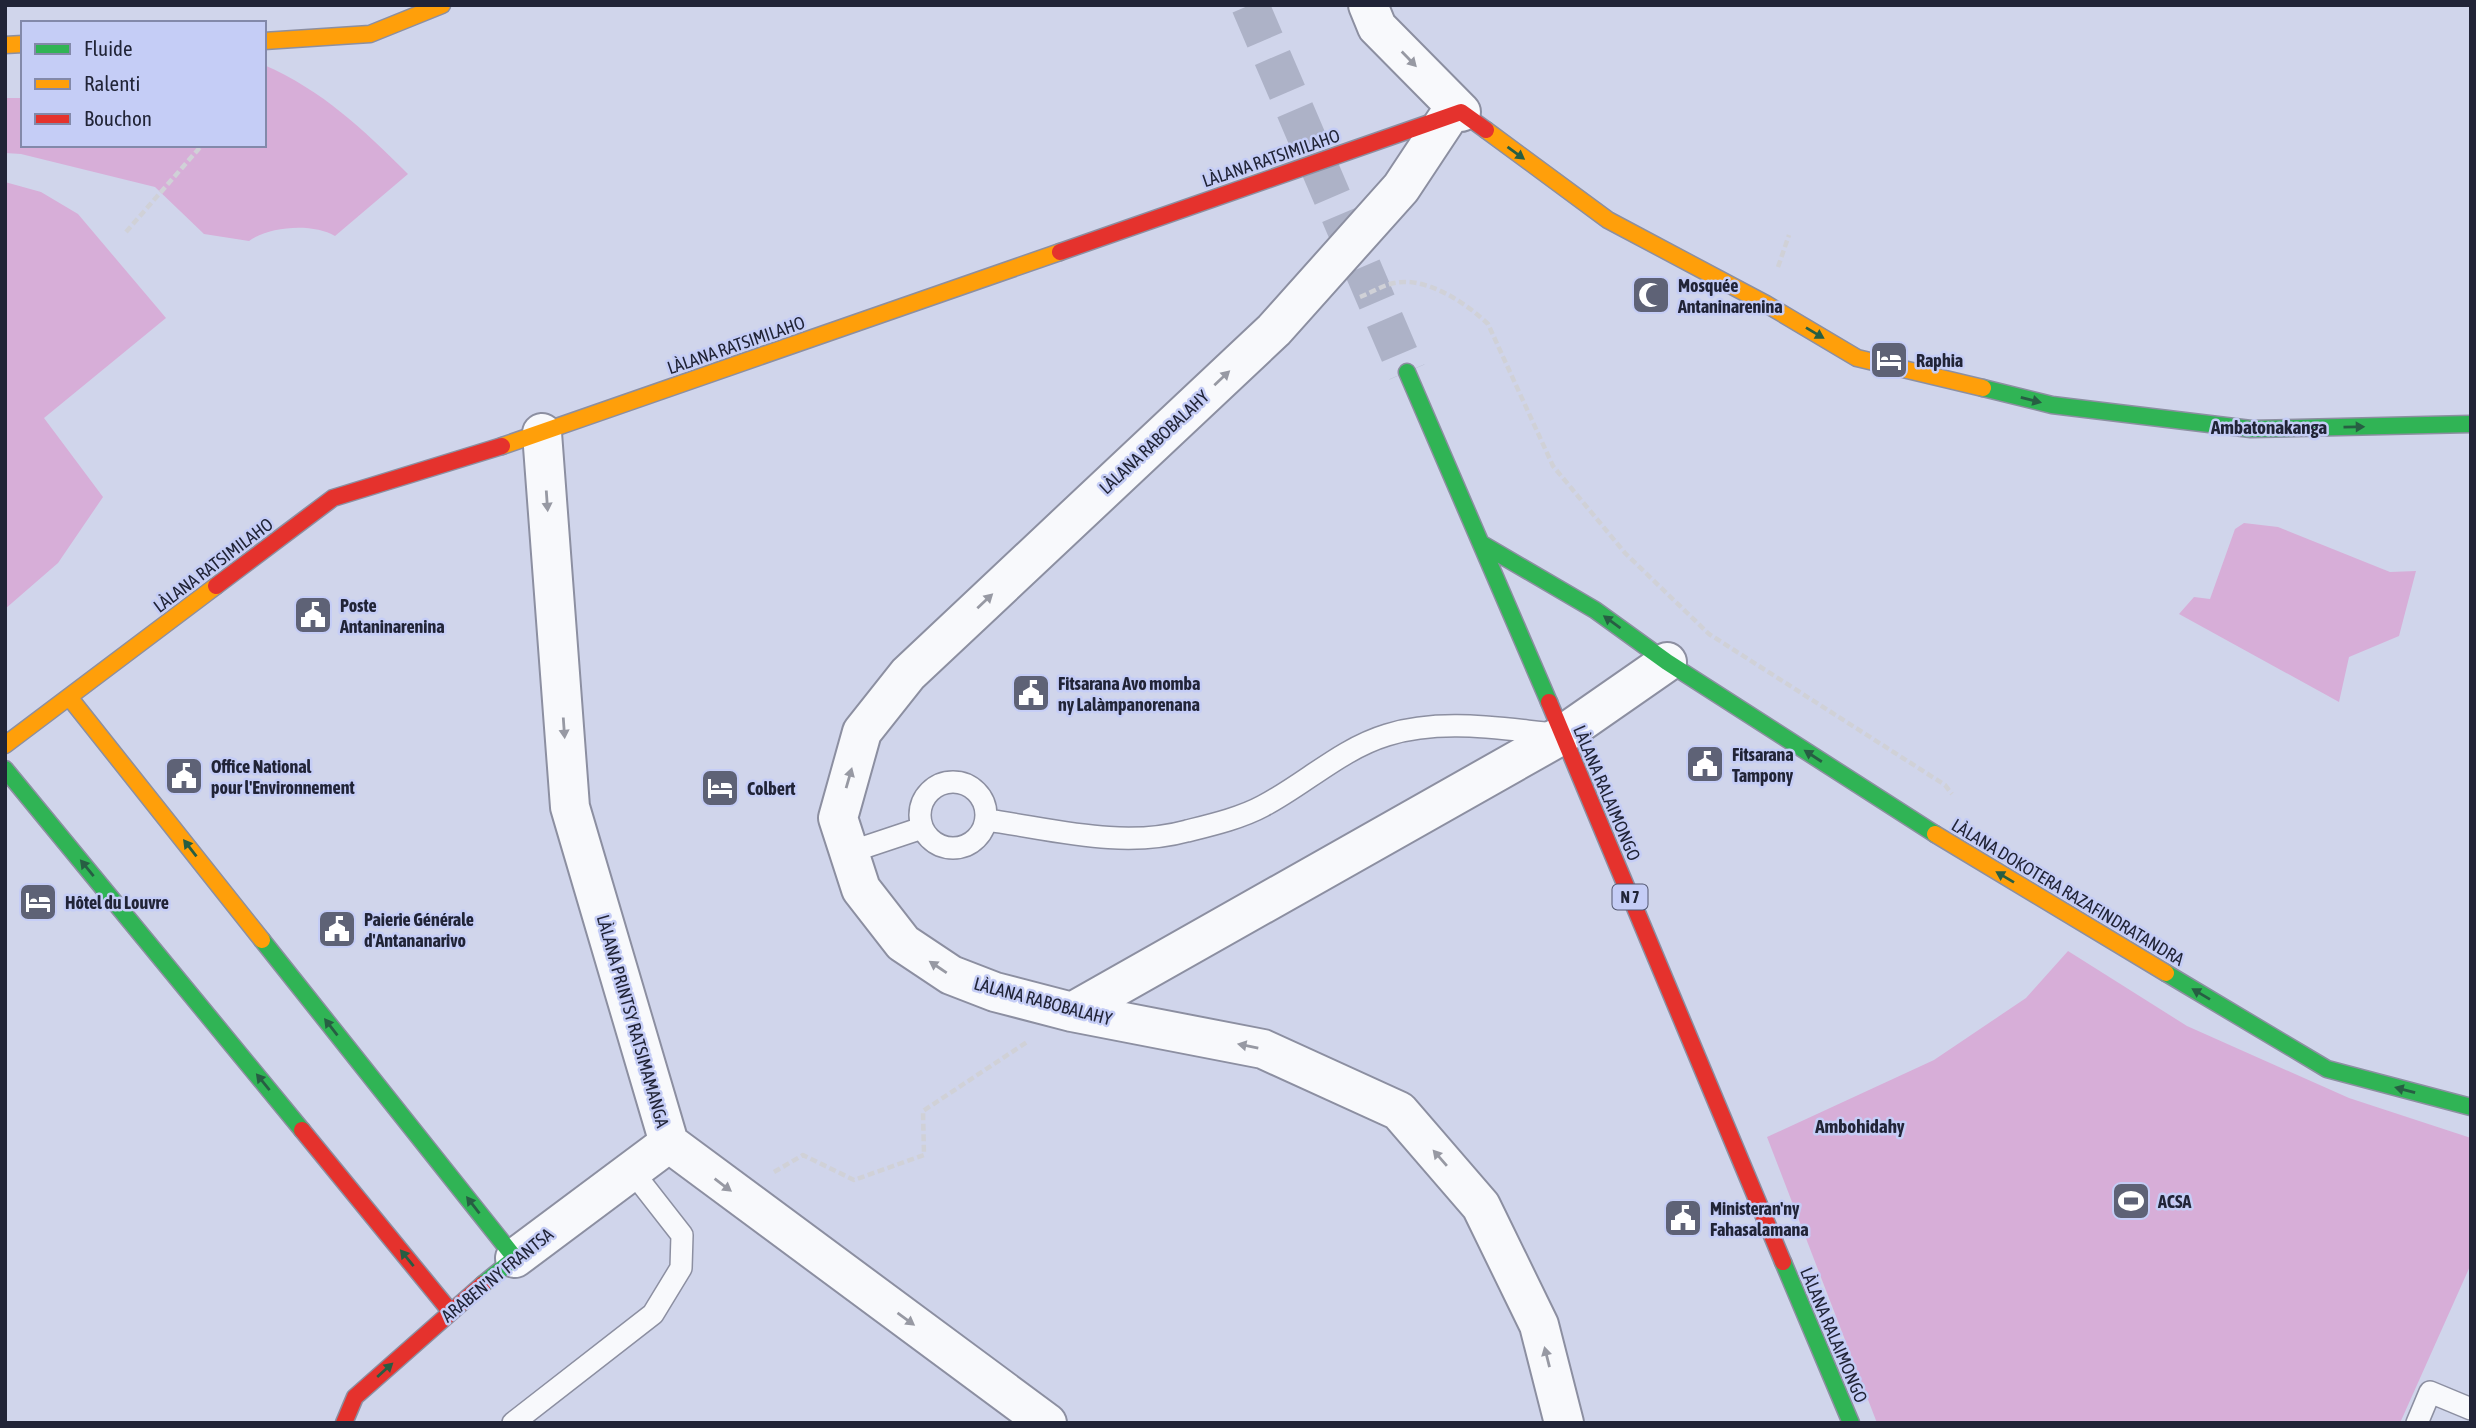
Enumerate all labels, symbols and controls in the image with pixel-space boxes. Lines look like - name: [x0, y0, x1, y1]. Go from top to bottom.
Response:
- legend: [21, 21, 266, 147]
- text: Fluide: [84, 36, 133, 60]
- one-way arrow: [1400, 50, 1416, 67]
- text: Ralenti: [84, 71, 140, 95]
- text: Bouchon: [84, 106, 152, 130]
- street label: LÀLANA RATSIMILAHO: [1199, 125, 1343, 191]
- one-way arrow: [1507, 145, 1525, 159]
- mosque icon: Mosquée Antaninarenina: [1630, 274, 1672, 316]
- place label: Mosquée Antaninarenina: [1677, 275, 1783, 317]
- street label: LÀLANA RATSIMILAHO: [664, 312, 808, 378]
- one-way arrow: [1806, 327, 1825, 339]
- hotel icon: Raphia: [1868, 339, 1910, 381]
- place label: Raphia: [1916, 350, 1963, 371]
- one-way arrow: [1213, 370, 1231, 386]
- street label: LÀLANA RABOBALAHY: [1095, 386, 1213, 498]
- one-way arrow: [2020, 395, 2042, 406]
- district label: Ambatonakanga: [2210, 416, 2327, 438]
- one-way arrow: [2343, 421, 2365, 433]
- one-way arrow: [542, 490, 553, 512]
- street label: LÀLANA RATSIMILAHO: [149, 513, 277, 617]
- one-way arrow: [977, 593, 994, 610]
- public building icon: Poste Antaninarenina: [292, 594, 334, 636]
- place label: Poste Antaninarenina: [339, 595, 445, 637]
- one-way arrow: [1603, 615, 1621, 629]
- public building icon: Fitsarana Avo momba ny Lalàmpanorenana: [1010, 672, 1052, 714]
- place label: Fitsarana Avo momba ny Lalàmpanorenana: [1058, 673, 1200, 715]
- one-way arrow: [559, 717, 570, 739]
- street label: LÀLANA RALAIMONGO: [1569, 722, 1645, 864]
- public building icon: Fitsarana Tampony: [1684, 743, 1726, 785]
- place label: Fitsarana Tampony: [1732, 744, 1794, 786]
- one-way arrow: [1803, 749, 1823, 762]
- public building icon: Office National pour l'Environnement: [163, 755, 205, 797]
- place label: Office National pour l'Environnement: [211, 756, 355, 798]
- hotel icon: Colbert: [699, 767, 741, 809]
- one-way arrow: [845, 767, 855, 788]
- place label: Colbert: [747, 778, 796, 799]
- street label: LÀLANA DOKOTERA RAZAFINDRATANDRA: [1948, 814, 2188, 970]
- one-way arrow: [182, 840, 197, 858]
- one-way arrow: [80, 860, 95, 877]
- one-way arrow: [1996, 871, 2015, 884]
- hotel icon: Hôtel du Louvre: [17, 881, 59, 923]
- road number: N 7: [1612, 884, 1648, 909]
- place label: Hôtel du Louvre: [65, 892, 169, 913]
- public building icon: Paierie Générale d'Antananarivo: [316, 908, 358, 950]
- place label: Paierie Générale d'Antananarivo: [364, 909, 474, 951]
- street label: LÀLANA PRINTSY RATSIMAMANGA: [593, 912, 674, 1130]
- one-way arrow: [929, 961, 948, 974]
- street label: LÀLANA RABOBALAHY: [972, 972, 1114, 1030]
- one-way arrow: [2191, 988, 2210, 1000]
- one-way arrow: [324, 1018, 339, 1036]
- one-way arrow: [1237, 1040, 1259, 1051]
- one-way arrow: [255, 1074, 270, 1092]
- one-way arrow: [2394, 1084, 2416, 1095]
- district label: Ambohidahy: [1814, 1115, 1905, 1137]
- one-way arrow: [1433, 1150, 1448, 1167]
- one-way arrow: [714, 1177, 732, 1191]
- sports icon: ACSA: [2110, 1180, 2152, 1222]
- place label: ACSA: [2157, 1191, 2191, 1212]
- one-way arrow: [465, 1196, 480, 1214]
- public building icon: Ministeran'ny Fahasalamana: [1662, 1197, 1704, 1239]
- place label: Ministeran'ny Fahasalamana: [1710, 1198, 1809, 1240]
- street label: ARABEN'NY FRANTSA: [437, 1223, 557, 1326]
- one-way arrow: [400, 1250, 415, 1267]
- street label: LÀLANA RALAIMONGO: [1796, 1264, 1872, 1406]
- one-way arrow: [897, 1312, 915, 1326]
- one-way arrow: [1541, 1345, 1552, 1367]
- one-way arrow: [376, 1362, 394, 1378]

